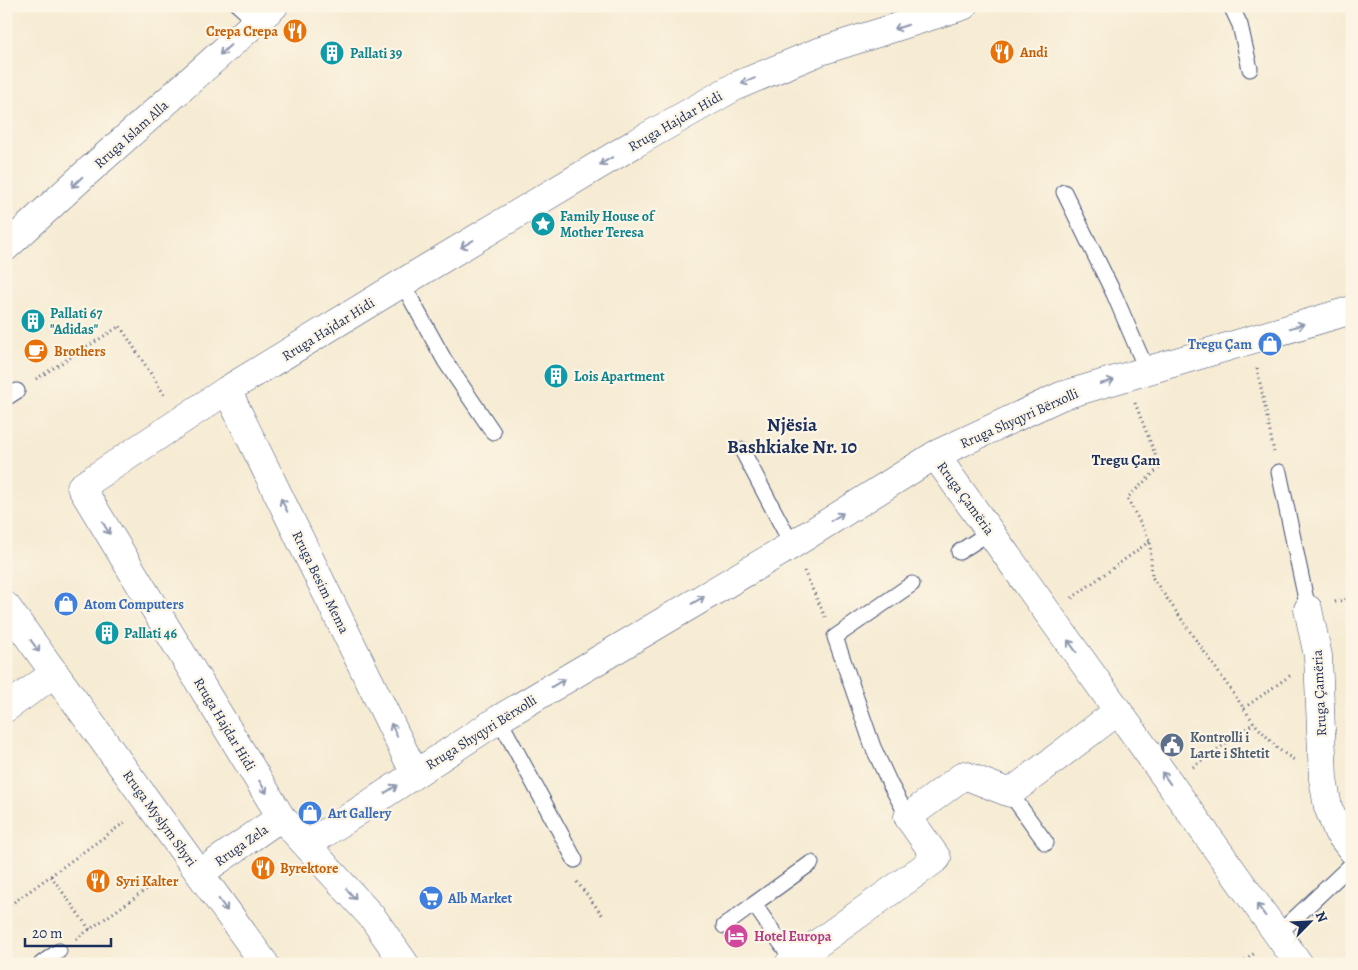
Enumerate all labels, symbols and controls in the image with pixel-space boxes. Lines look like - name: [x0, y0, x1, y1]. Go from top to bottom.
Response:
- restaurant icon: Crepa Crepa: [282, 18, 308, 44]
- place label: Crepa Crepa: [206, 22, 278, 41]
- one-way arrow: [893, 23, 909, 32]
- restaurant icon: Andi: [989, 39, 1015, 65]
- building icon: Pallati 39: [319, 40, 345, 66]
- place label: Andi: [1019, 43, 1048, 62]
- place label: Pallati 39: [350, 44, 403, 63]
- one-way arrow: [218, 45, 231, 56]
- one-way arrow: [740, 78, 755, 87]
- street label: Rruga Hajdar Hidi: [625, 87, 726, 156]
- street label: Rruga Islam Alla: [90, 96, 173, 173]
- one-way arrow: [599, 156, 613, 166]
- one-way arrow: [71, 176, 84, 188]
- place label: Family House of Mother Teresa: [560, 207, 656, 242]
- place icon: Family House of Mother Teresa: [530, 211, 556, 237]
- one-way arrow: [460, 240, 474, 250]
- street label: Rruga Hajdar Hidi: [278, 293, 378, 366]
- place label: Pallati 67 "Adidas": [50, 304, 102, 339]
- building icon: Pallati 67 "Adidas": [20, 308, 46, 334]
- one-way arrow: [1289, 321, 1305, 331]
- shop icon: Tregu Çam: [1257, 331, 1283, 357]
- place label: Tregu Çam: [1188, 335, 1252, 354]
- cafe icon: Brothers: [23, 338, 49, 364]
- place label: Brothers: [54, 342, 106, 361]
- building icon: Lois Apartment: [543, 363, 569, 389]
- place label: Lois Apartment: [574, 367, 665, 386]
- one-way arrow: [1099, 377, 1115, 387]
- street label: Rruga Shyqyri Bërxolli: [957, 384, 1081, 453]
- district label: Njësia Bashkiake Nr. 10: [727, 412, 857, 460]
- district label: Tregu Çam: [1092, 450, 1161, 470]
- street label: Rruga Çamëria: [932, 458, 999, 539]
- one-way arrow: [279, 498, 289, 513]
- one-way arrow: [830, 511, 844, 521]
- one-way arrow: [102, 521, 112, 535]
- street label: Rruga Besim Mema: [287, 528, 354, 637]
- shop icon: Atom Computers: [53, 591, 79, 617]
- place label: Atom Computers: [83, 595, 184, 614]
- one-way arrow: [690, 595, 704, 605]
- building icon: Pallati 46: [94, 620, 120, 646]
- place label: Pallati 46: [124, 624, 177, 643]
- one-way arrow: [30, 638, 40, 652]
- one-way arrow: [1066, 640, 1077, 653]
- street label: Rruga Çamëria: [1308, 649, 1331, 737]
- street label: Rruga Hajdar Hidi: [189, 674, 260, 775]
- one-way arrow: [551, 678, 565, 688]
- street label: Rruga Shyqyri Bërxolli: [422, 691, 540, 774]
- one-way arrow: [389, 723, 398, 738]
- place label: Kontrolli i Larte i Shtetit: [1190, 728, 1270, 763]
- public building icon: Kontrolli i Larte i Shtetit: [1159, 732, 1185, 758]
- street label: Rruga Myslym Shyri: [118, 766, 201, 870]
- one-way arrow: [1161, 771, 1171, 785]
- one-way arrow: [259, 779, 269, 793]
- one-way arrow: [384, 784, 398, 794]
- shop icon: Art Gallery: [297, 800, 323, 826]
- place label: Art Gallery: [327, 804, 392, 823]
- street label: Rruga Zela: [211, 820, 272, 871]
- restaurant icon: Byrektore: [250, 855, 276, 881]
- place label: Byrektore: [280, 859, 339, 878]
- restaurant icon: Syri Kalter: [85, 868, 111, 894]
- place label: Syri Kalter: [116, 872, 179, 891]
- supermarket icon: Alb Market: [418, 885, 444, 911]
- one-way arrow: [345, 887, 357, 900]
- place label: Alb Market: [447, 889, 512, 908]
- one-way arrow: [217, 898, 228, 911]
- north arrow: [1286, 898, 1336, 948]
- one-way arrow: [1256, 903, 1266, 917]
- text: N: [1311, 908, 1332, 925]
- scale bar: [25, 915, 111, 947]
- text: 20 m: [32, 923, 63, 943]
- hotel icon: Hotel Europa: [723, 923, 749, 949]
- place label: Hotel Europa: [754, 927, 832, 946]

